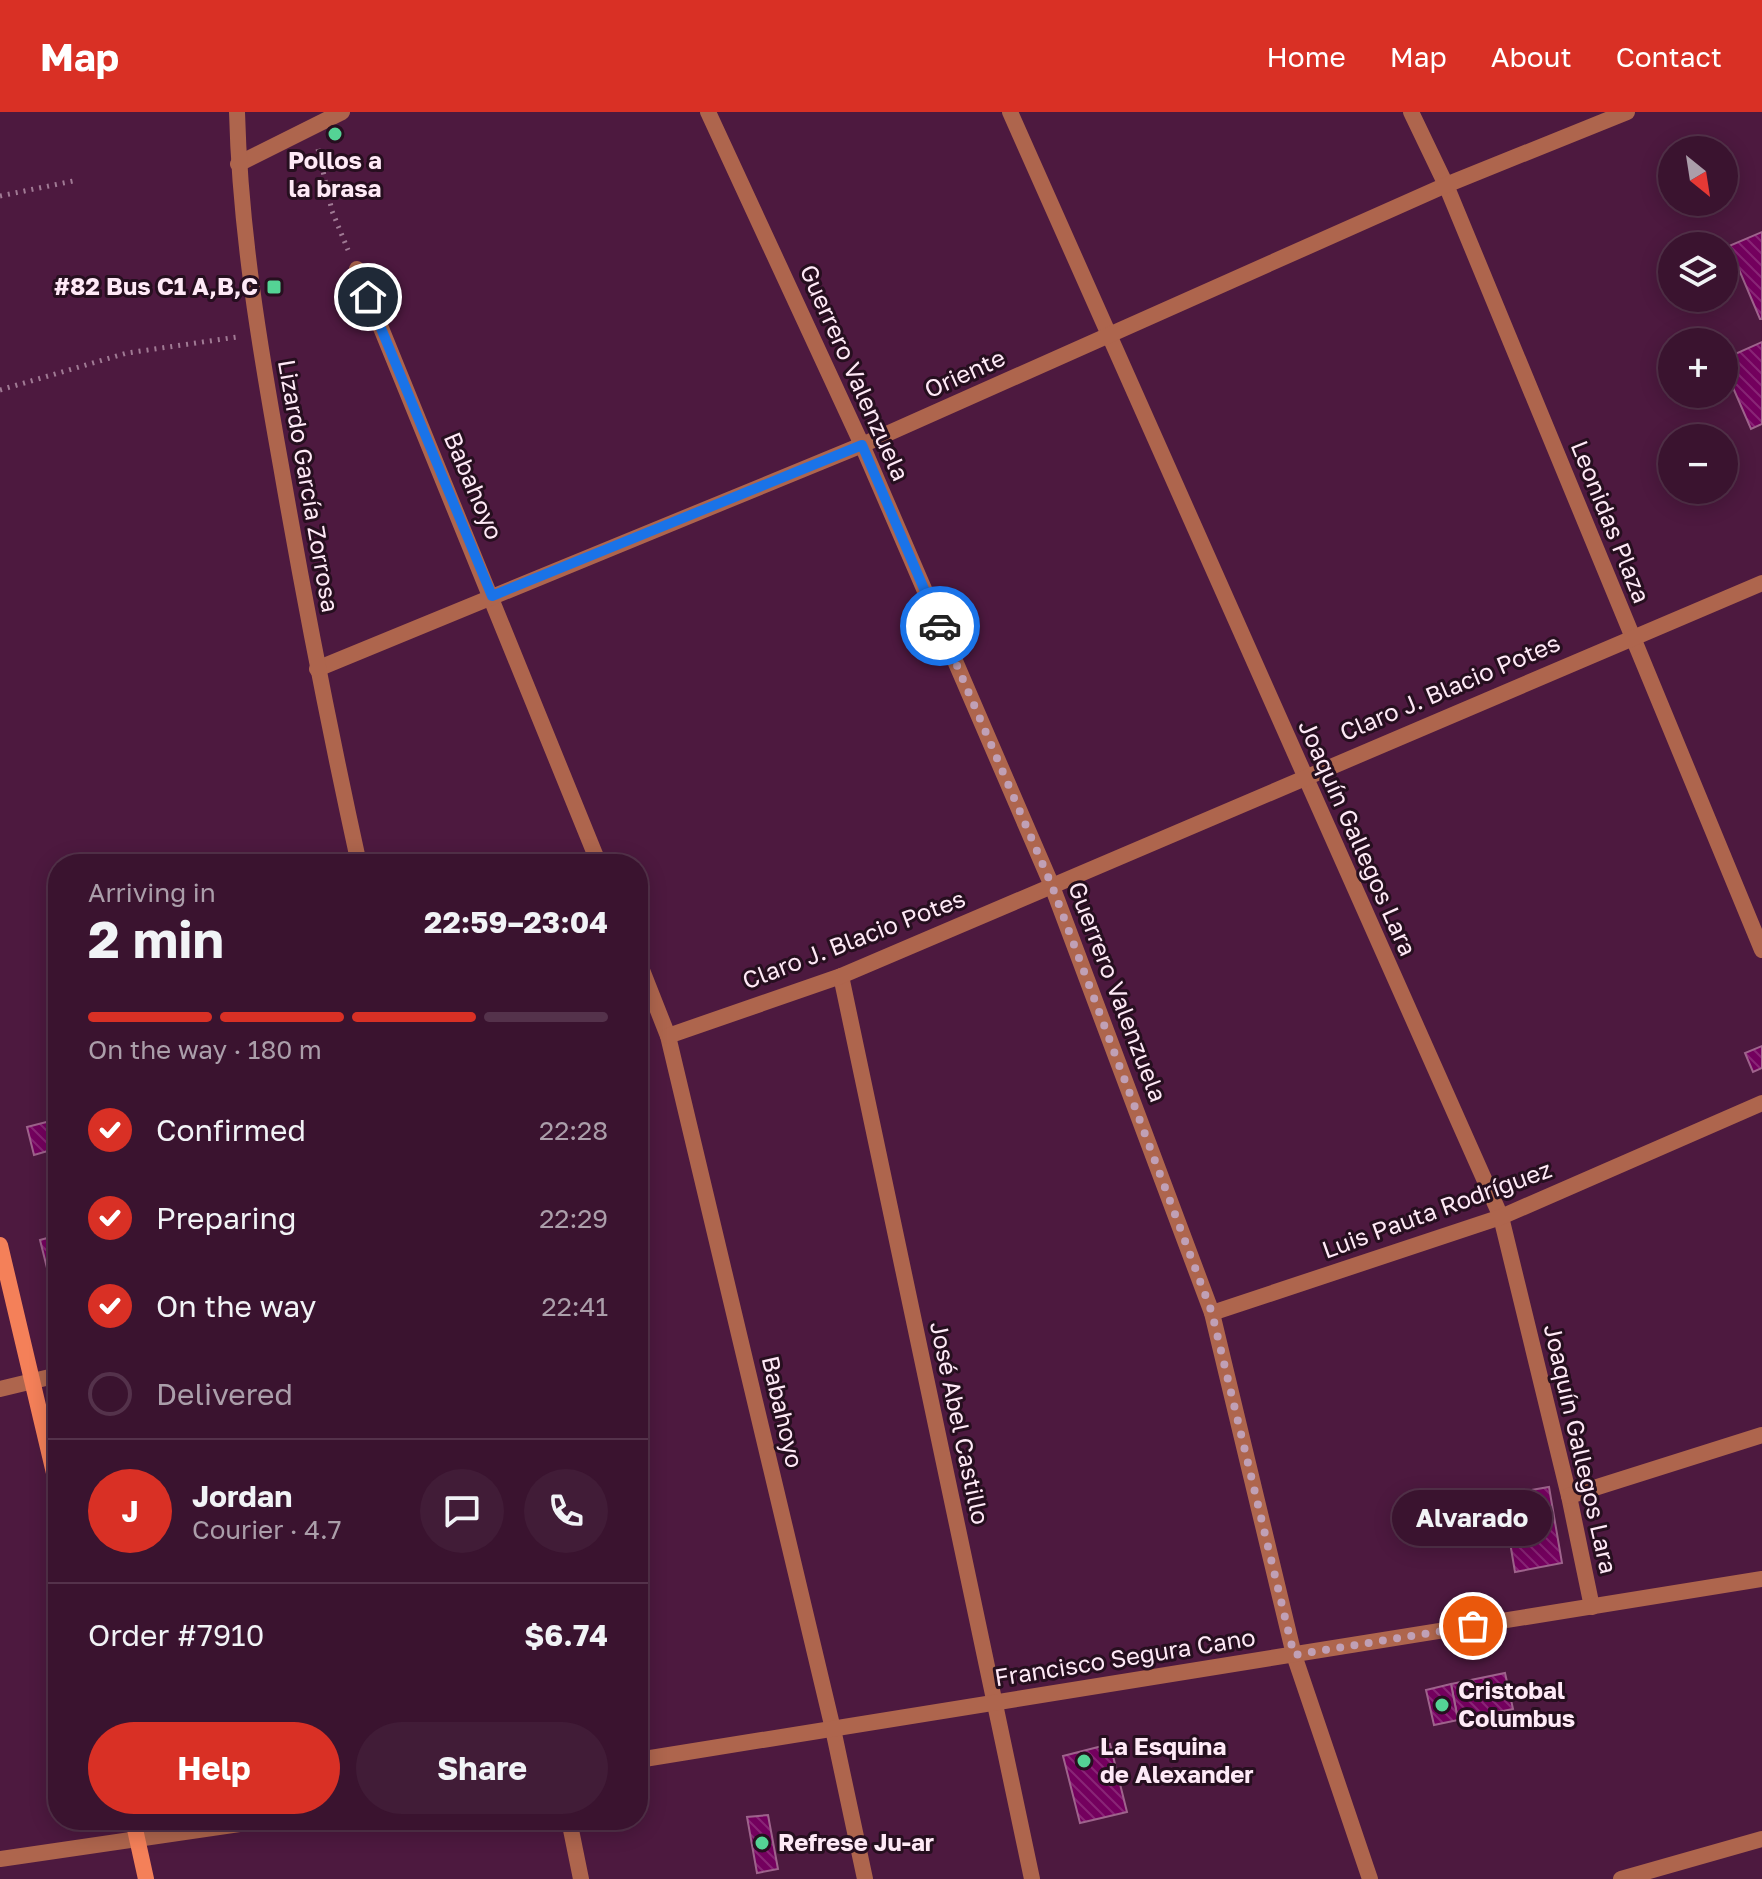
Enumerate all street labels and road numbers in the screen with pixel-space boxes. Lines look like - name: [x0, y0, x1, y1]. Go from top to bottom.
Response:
- street label: Guerrero Valenzuela: [795, 260, 916, 485]
- street label: Oriente: [919, 342, 1009, 403]
- street label: Lizardo García Zorrosa: [273, 357, 346, 614]
- street label: Babahoyo: [439, 427, 510, 544]
- street label: Leonidas Plaza: [1566, 436, 1657, 607]
- street label: Claro J. Blacio Potes: [1335, 627, 1564, 746]
- street label: Joaquín Gallegos Lara: [1293, 715, 1424, 960]
- street label: Guerrero Valenzuela: [1063, 877, 1174, 1106]
- street label: Claro J. Blacio Potes: [738, 883, 969, 994]
- street label: Luis Pauta Rodríguez: [1318, 1154, 1555, 1264]
- street label: José Abel Castillo: [925, 1318, 996, 1527]
- street label: Joaquín Gallegos Lara: [1539, 1321, 1624, 1576]
- street label: Babahoyo: [757, 1353, 810, 1470]
- street label: Francisco Segura Cano: [992, 1622, 1257, 1691]

